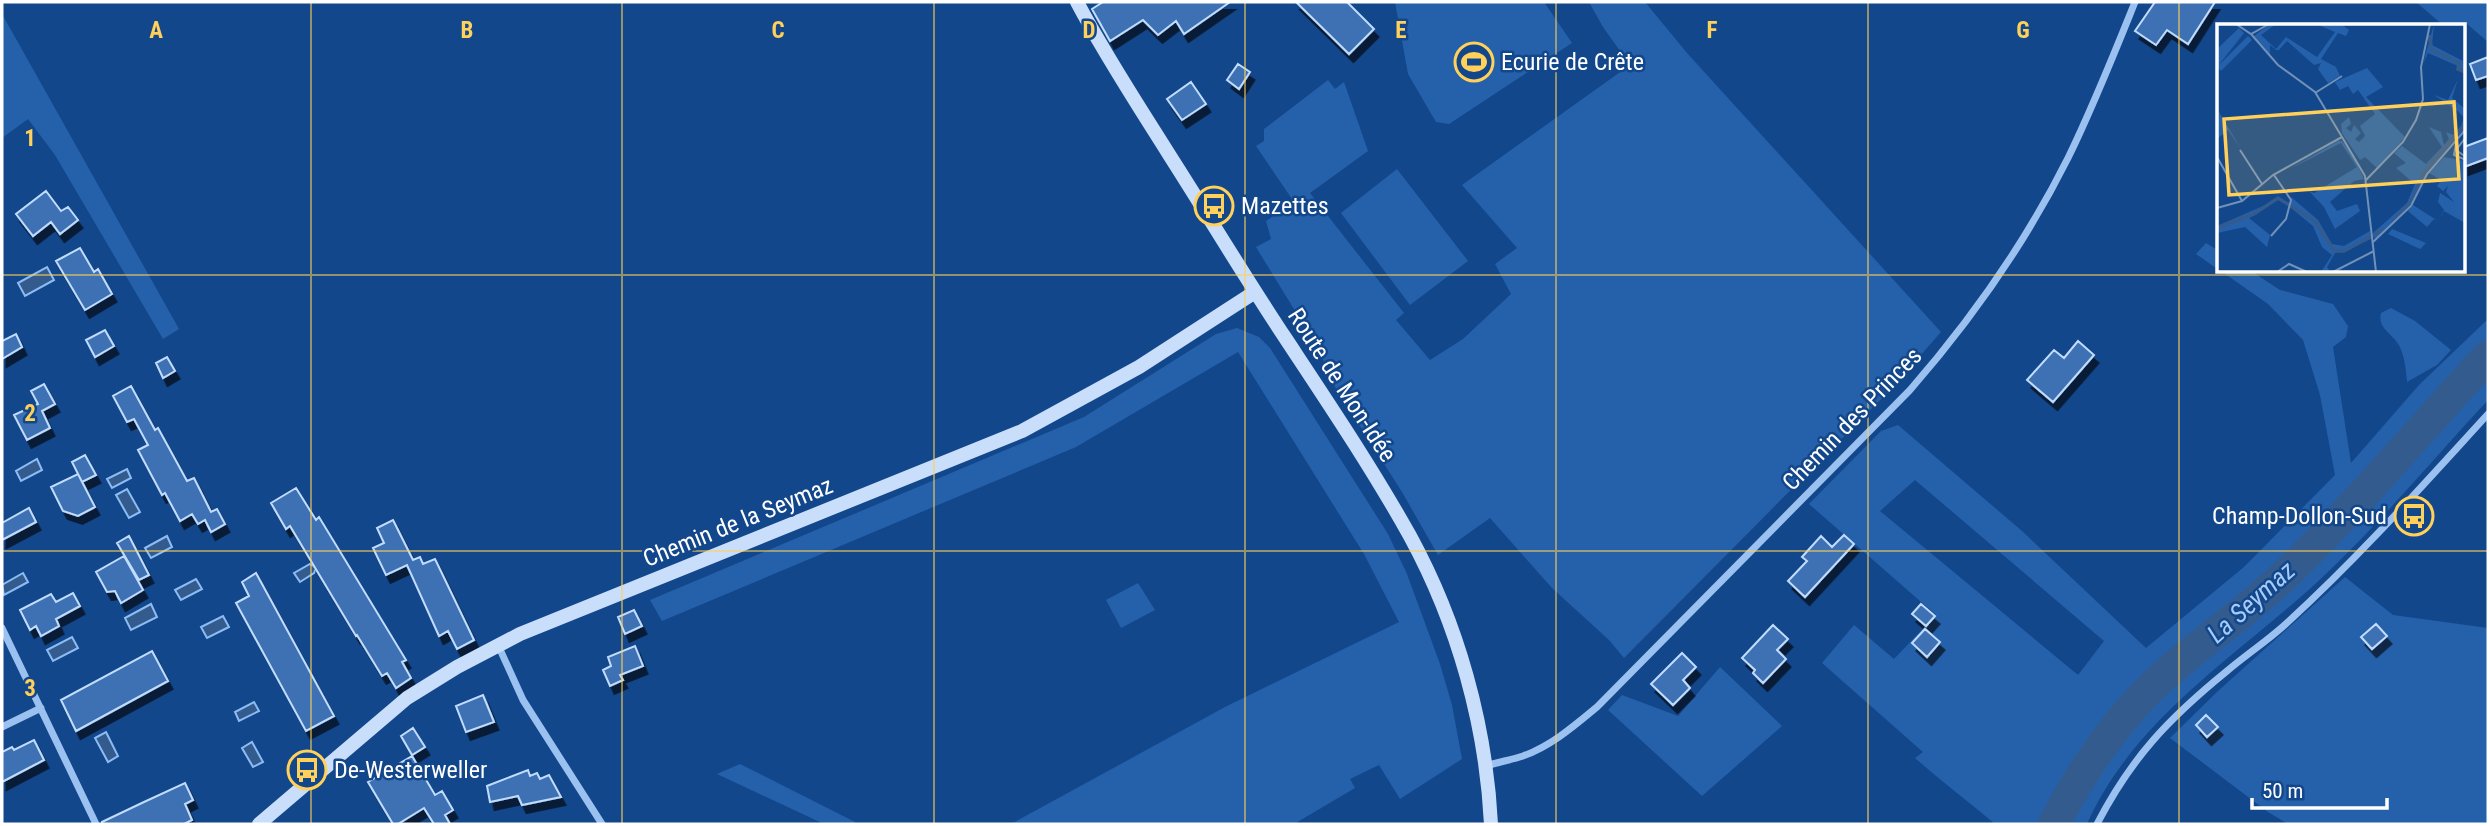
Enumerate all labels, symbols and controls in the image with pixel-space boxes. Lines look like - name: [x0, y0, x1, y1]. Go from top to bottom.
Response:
- text: A: [149, 17, 163, 44]
- text: B: [461, 17, 473, 44]
- text: C: [771, 17, 785, 44]
- text: D: [1083, 17, 1096, 44]
- text: E: [1395, 17, 1407, 44]
- text: F: [1707, 17, 1718, 44]
- text: G: [2016, 17, 2030, 44]
- inset map: [2217, 24, 2466, 273]
- sports icon: Ecurie de Crête: [1453, 41, 1495, 83]
- place label: Ecurie de Crête: [1501, 48, 1644, 76]
- text: 1: [24, 125, 36, 152]
- bus stop icon: Mazettes: [1193, 185, 1235, 227]
- place label: Mazettes: [1241, 192, 1329, 220]
- street label: Route de Mon-Idée: [1282, 303, 1402, 467]
- street label: Chemin des Princes: [1777, 342, 1927, 496]
- text: 2: [24, 400, 36, 427]
- street label: Chemin de la Seymaz: [639, 471, 837, 573]
- bus stop icon: Champ-Dollon-Sud: [2393, 495, 2435, 537]
- place label: Champ-Dollon-Sud: [2212, 502, 2387, 530]
- water label: La Seymaz: [2201, 555, 2301, 649]
- text: 3: [24, 675, 36, 702]
- bus stop icon: De-Westerweller: [286, 749, 328, 791]
- place label: De-Westerweller: [334, 756, 487, 784]
- scale bar: [2252, 766, 2387, 810]
- text: 50 m: [2262, 779, 2303, 803]

